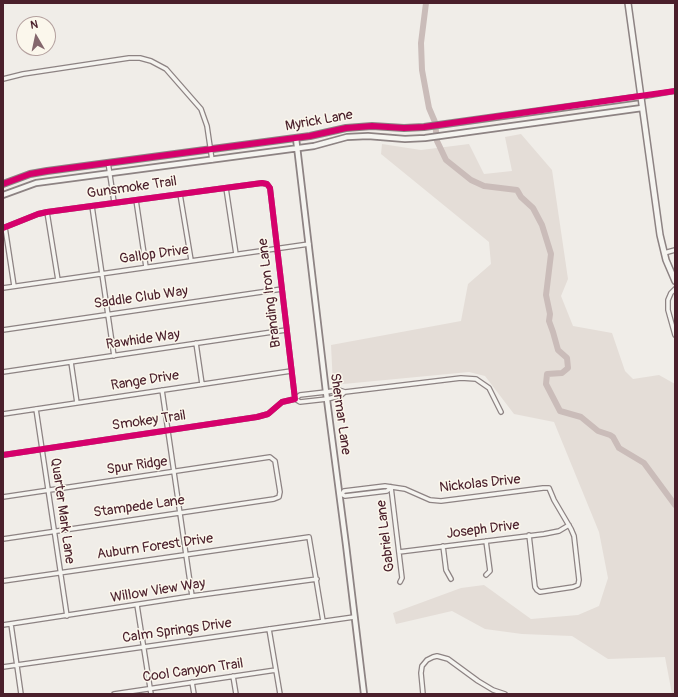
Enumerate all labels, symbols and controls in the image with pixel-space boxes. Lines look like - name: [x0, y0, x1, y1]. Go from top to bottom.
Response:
- north arrow: [16, 16, 56, 56]
- text: N: [30, 18, 39, 32]
- street label: Myrick Lane: [284, 107, 354, 135]
- street label: Gunsmoke Trail: [86, 173, 178, 203]
- street label: Branding Iron Lane: [255, 237, 285, 349]
- street label: Gallop Drive: [118, 242, 190, 268]
- street label: Saddle Club Way: [93, 283, 189, 313]
- street label: Rawhide Way: [105, 326, 181, 354]
- street label: Range Drive: [110, 367, 180, 395]
- street label: Shermar Lane: [326, 372, 354, 456]
- street label: Smokey Trail: [111, 407, 187, 435]
- street label: Spur Ridge: [106, 453, 168, 479]
- street label: Quarter Mark Lane: [46, 457, 78, 565]
- street label: Nickolas Drive: [439, 471, 521, 497]
- street label: Stampede Lane: [92, 492, 186, 522]
- street label: Gabriel Lane: [373, 499, 399, 573]
- street label: Joseph Drive: [446, 517, 520, 543]
- street label: Auburn Forest Drive: [96, 531, 214, 563]
- street label: Willow View Way: [109, 575, 207, 607]
- street label: Calm Springs Drive: [121, 615, 233, 647]
- street label: Cool Canyon Trail: [142, 656, 244, 686]

